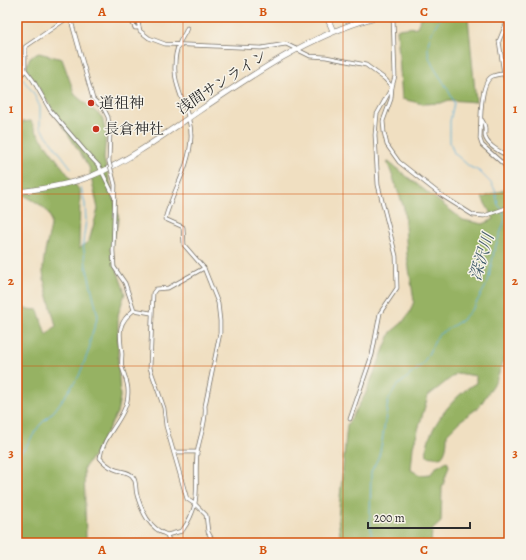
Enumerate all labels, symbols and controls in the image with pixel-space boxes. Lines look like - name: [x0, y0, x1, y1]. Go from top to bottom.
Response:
- text: A: [97, 3, 107, 20]
- text: B: [259, 3, 267, 20]
- text: C: [420, 3, 428, 20]
- street label: 浅間サンライン: [173, 45, 271, 119]
- place label: 道祖神: [99, 93, 144, 113]
- marker: 道祖神: [86, 98, 96, 108]
- text: 1: [9, 100, 14, 117]
- text: 1: [513, 100, 518, 117]
- place label: 長倉神社: [104, 119, 164, 139]
- marker: 長倉神社: [91, 124, 101, 134]
- water label: 深沢川: [464, 229, 500, 283]
- text: 2: [8, 272, 15, 289]
- text: 2: [512, 272, 519, 289]
- text: 3: [8, 444, 14, 461]
- text: 3: [512, 444, 518, 461]
- scale bar: [368, 504, 470, 530]
- text: 200 m: [374, 510, 405, 526]
- text: A: [97, 541, 107, 558]
- text: B: [259, 541, 267, 558]
- text: C: [420, 541, 428, 558]

